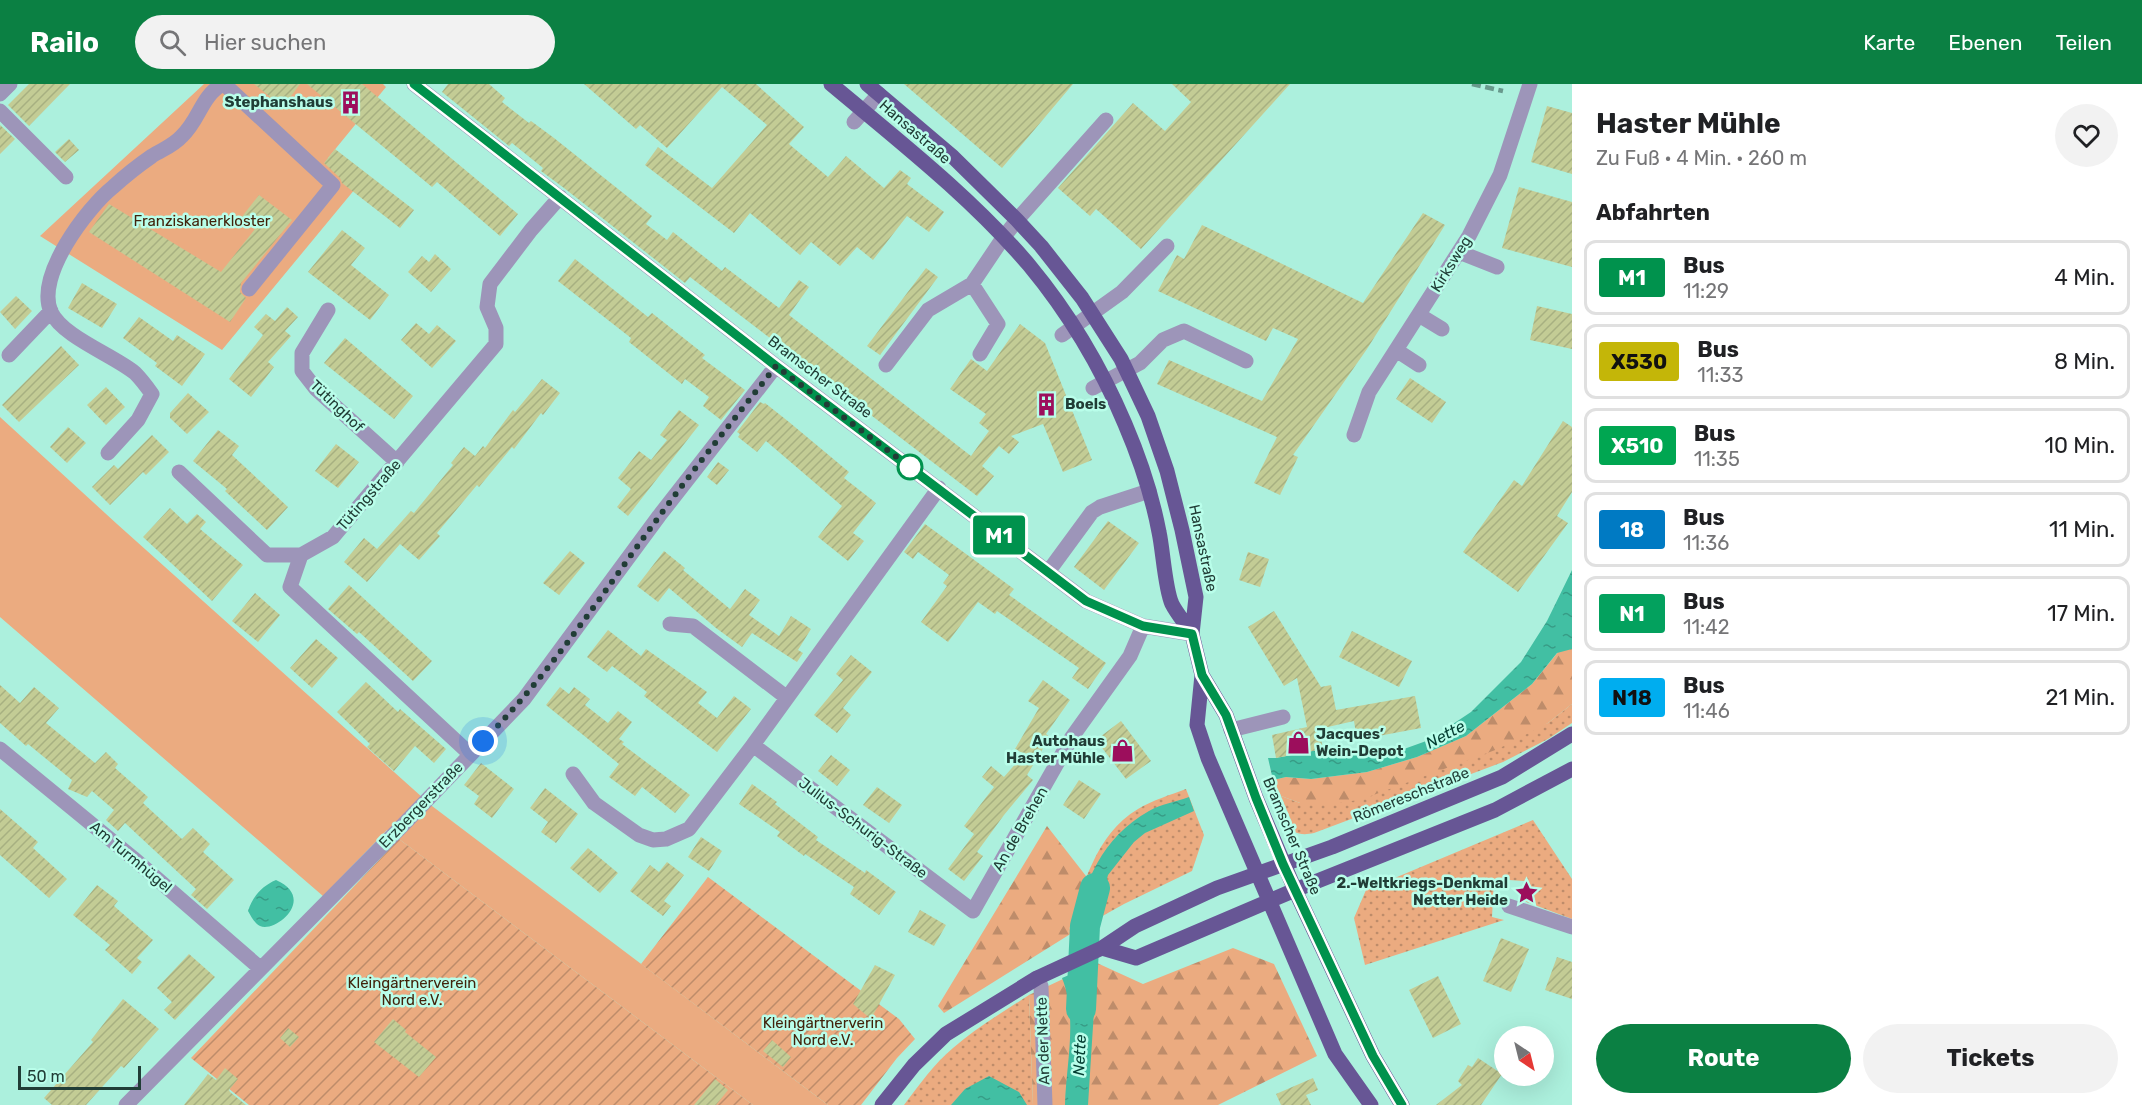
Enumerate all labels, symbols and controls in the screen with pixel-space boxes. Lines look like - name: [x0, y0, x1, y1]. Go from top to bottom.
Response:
- search box: [135, 15, 555, 69]
- text: Railo: [30, 26, 99, 59]
- icon: search: [156, 26, 189, 59]
- text: Hier suchen: [204, 29, 326, 56]
- text: Karte: [1863, 30, 1915, 55]
- text: Ebenen: [1948, 30, 2022, 55]
- text: Teilen: [2055, 30, 2112, 55]
- building icon: Stephanshaus: [338, 89, 364, 115]
- place label: Stephanshaus: [225, 93, 333, 111]
- street label: Hansastraße: [876, 96, 954, 168]
- button: heart: [2055, 104, 2118, 167]
- text: Haster Mühle: [1596, 107, 1781, 140]
- text: Zu Fuß · 4 Min. · 260 m: [1596, 146, 1807, 170]
- text: Abfahrten: [1596, 199, 1710, 226]
- park label: Franziskanerkloster: [133, 212, 271, 230]
- street label: Kirksweg: [1427, 233, 1475, 295]
- text: Bus: [1683, 252, 1725, 279]
- text: 4 Min.: [2054, 264, 2115, 291]
- text: M1: [1618, 265, 1646, 290]
- text: 11:29: [1683, 279, 1729, 303]
- street label: Bramscher Straße: [764, 332, 876, 422]
- text: Bus: [1697, 336, 1739, 363]
- text: 8 Min.: [2054, 348, 2115, 375]
- text: X530: [1611, 349, 1667, 374]
- text: 11:33: [1697, 363, 1743, 387]
- street label: Tütinghof: [306, 376, 368, 436]
- building icon: Boels: [1034, 391, 1060, 417]
- place label: Boels: [1065, 395, 1106, 413]
- text: Bus: [1694, 420, 1735, 447]
- text: 10 Min.: [2045, 432, 2115, 459]
- text: X510: [1611, 433, 1664, 458]
- text: 11:35: [1694, 447, 1740, 471]
- unlabelled marker: [897, 454, 923, 480]
- street label: Tütingstraße: [333, 456, 405, 534]
- street label: Hansastraße: [1185, 503, 1221, 593]
- text: Bus: [1683, 504, 1725, 531]
- line badge: M1: [972, 516, 1026, 554]
- text: 11 Min.: [2049, 516, 2115, 543]
- text: 18: [1620, 517, 1644, 542]
- text: M1: [985, 523, 1013, 548]
- text: 11:36: [1683, 531, 1729, 555]
- text: Bus: [1683, 588, 1725, 615]
- text: 17 Min.: [2047, 600, 2115, 627]
- text: N1: [1619, 601, 1645, 626]
- text: 11:42: [1683, 615, 1729, 639]
- text: Bus: [1683, 672, 1725, 699]
- text: 21 Min.: [2046, 684, 2115, 711]
- text: N18: [1612, 685, 1652, 710]
- text: 11:46: [1683, 699, 1730, 723]
- water label: Nette: [1423, 716, 1468, 753]
- place label: Jacques’ Wein-Depot: [1316, 725, 1403, 760]
- your location: [468, 726, 498, 756]
- shop icon: Jacques’ Wein-Depot: [1285, 730, 1311, 756]
- place label: Autohaus Haster Mühle: [1006, 732, 1105, 767]
- shop icon: Autohaus Haster Mühle: [1110, 737, 1136, 763]
- street label: Erzbergerstraße: [375, 758, 467, 852]
- street label: Römereschstraße: [1350, 763, 1472, 827]
- street label: Julius-Schurig-Straße: [795, 774, 931, 882]
- street label: Bramscher Straße: [1259, 774, 1325, 898]
- street label: An de Brehen: [989, 784, 1051, 874]
- street label: Am Turmhügel: [86, 818, 176, 896]
- place label: 2.-Weltkriegs-Denkmal Netter Heide: [1336, 874, 1508, 909]
- place icon: 2.-Weltkriegs-Denkmal Netter Heide: [1513, 879, 1539, 905]
- park label: Kleingärtnerverein Nord e.V.: [348, 974, 476, 1009]
- street label: An der Nette: [1032, 997, 1054, 1085]
- park label: Kleingärtnerverin Nord e.V.: [763, 1014, 883, 1049]
- button: Route: [1596, 1024, 1851, 1093]
- button: Tickets: [1863, 1024, 2118, 1093]
- north arrow: [1494, 1026, 1554, 1086]
- map controls: [1494, 1026, 1554, 1086]
- water label: Nette: [1069, 1034, 1090, 1076]
- scale bar: [18, 1063, 141, 1090]
- text: 50 m: [27, 1067, 65, 1086]

